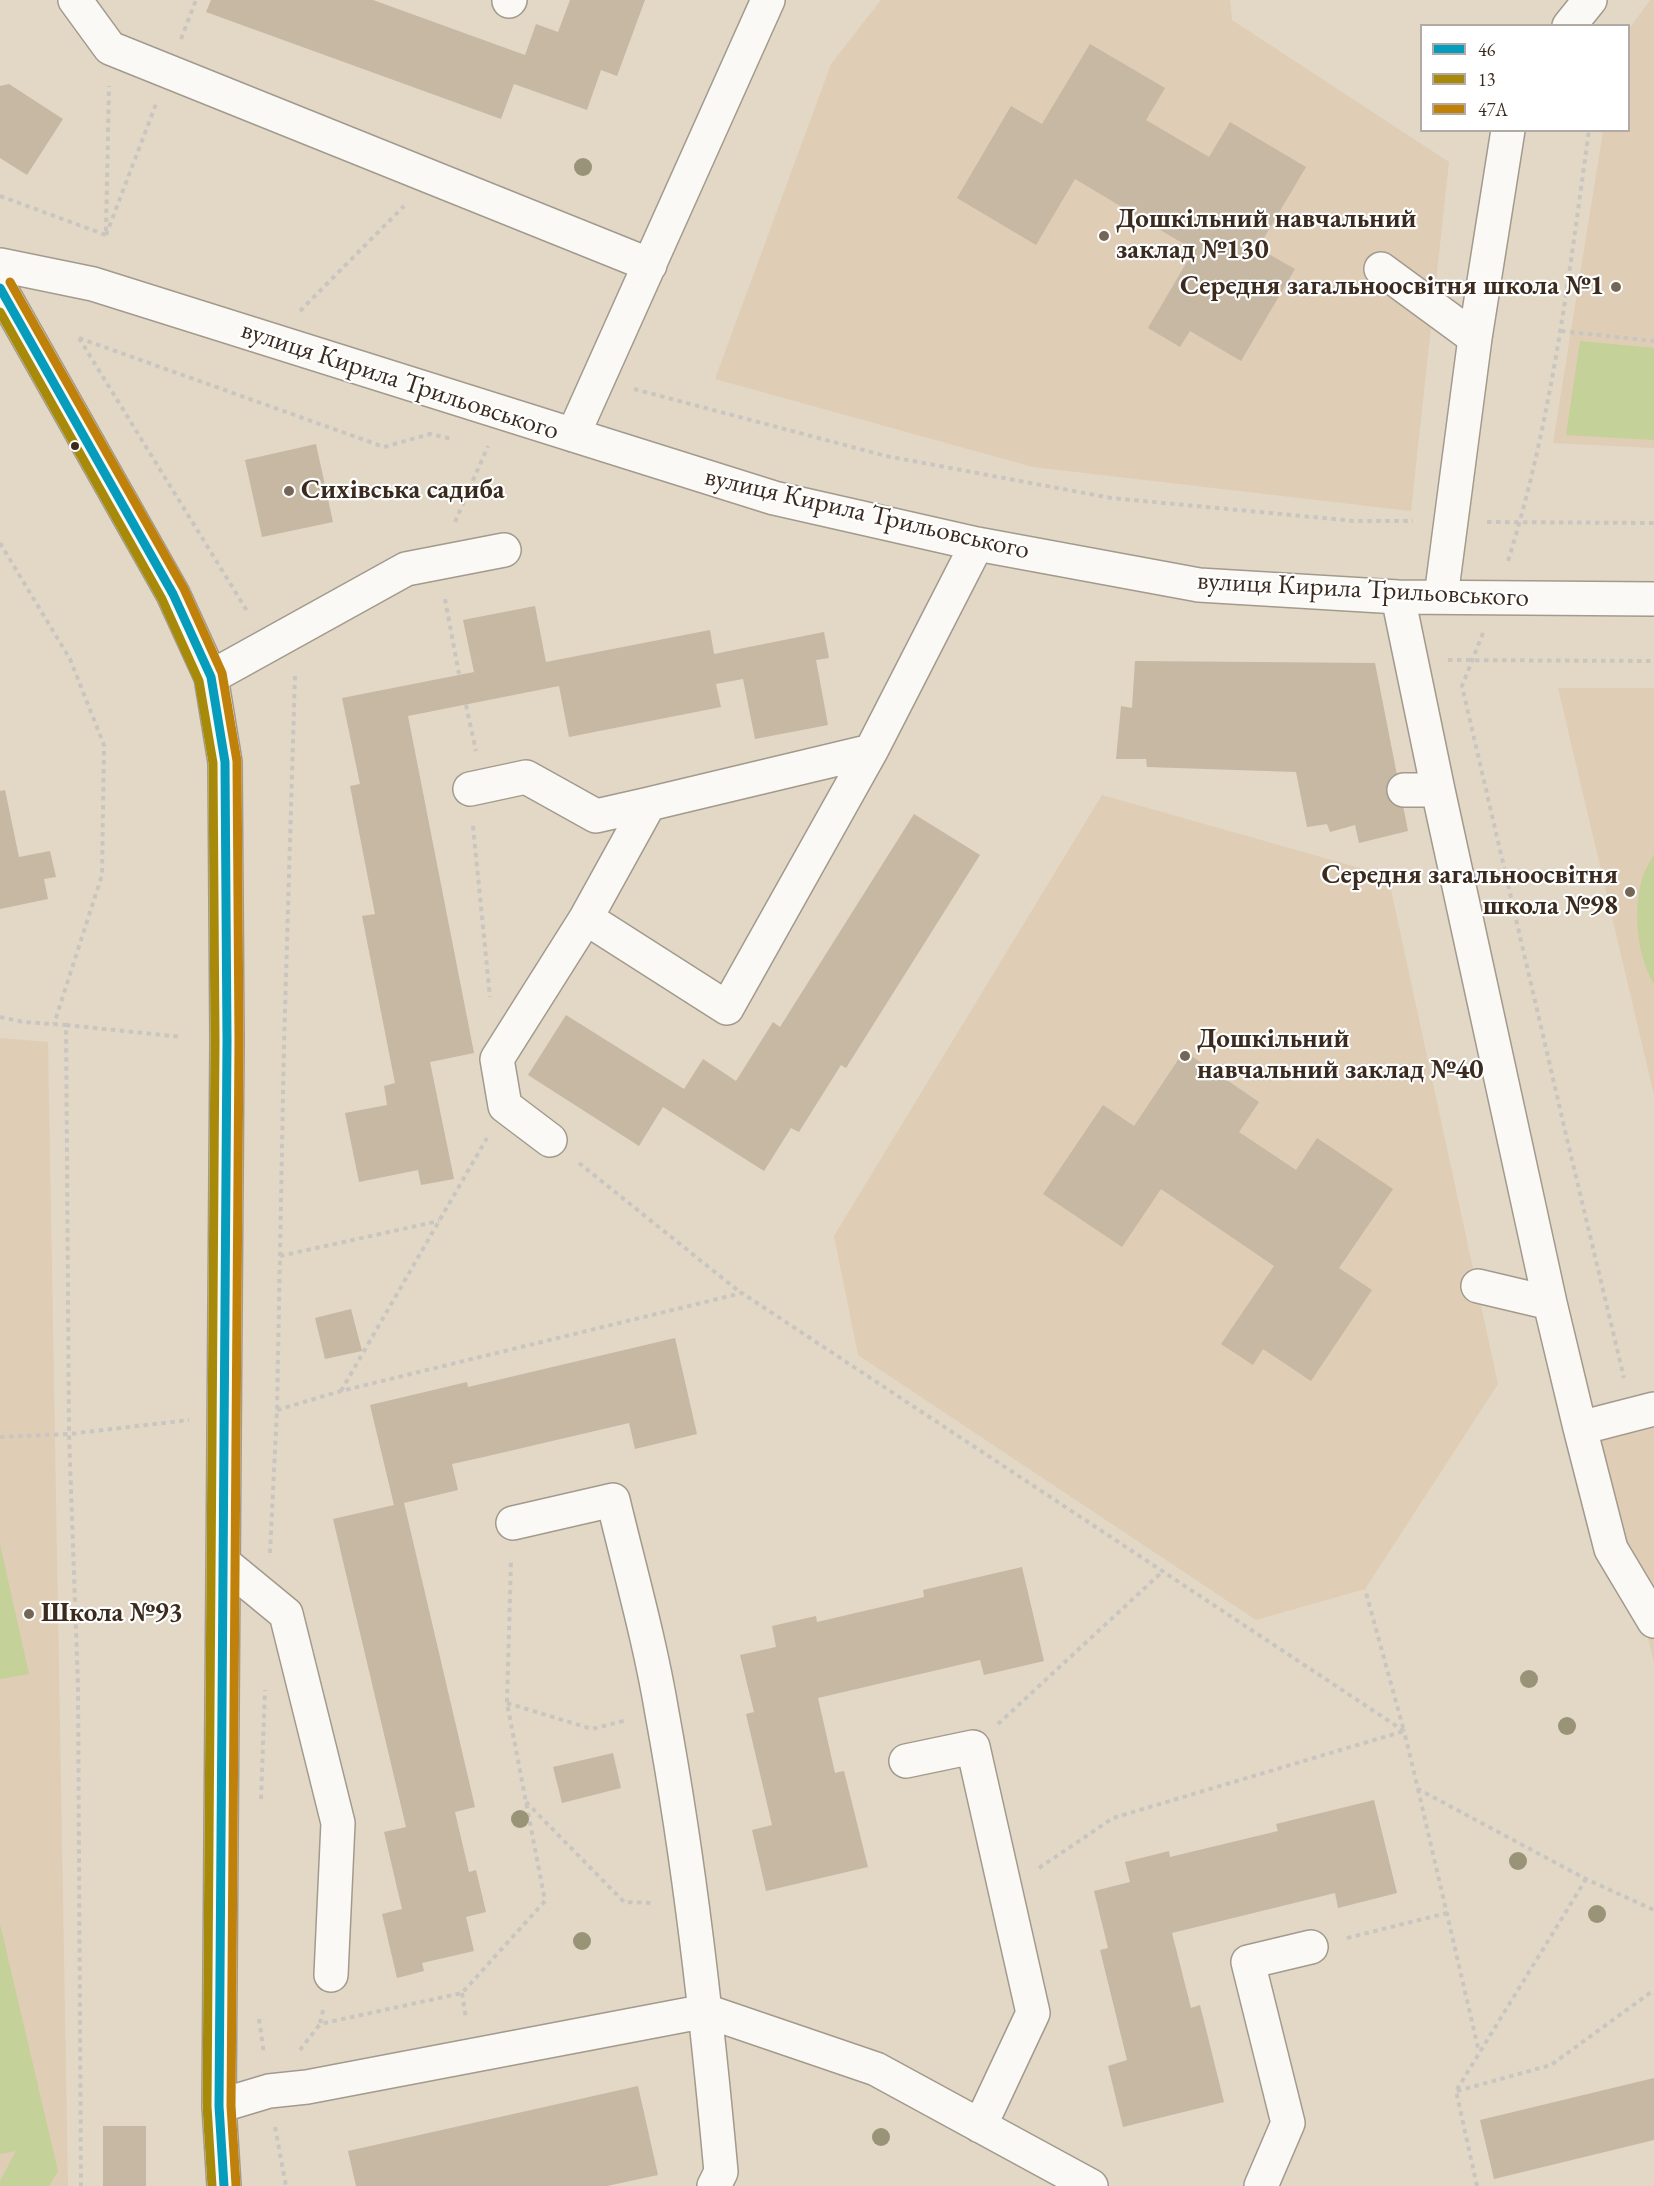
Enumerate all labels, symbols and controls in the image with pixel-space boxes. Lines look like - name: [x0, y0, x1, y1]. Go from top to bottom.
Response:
- legend: [1420, 24, 1630, 132]
- text: 46: [1478, 38, 1495, 61]
- text: 13: [1478, 68, 1495, 91]
- text: 47А: [1478, 98, 1508, 121]
- place label: Дошкільний навчальний заклад №130: [1116, 204, 1416, 267]
- marker: Дошкільний навчальний заклад №130: [1097, 229, 1111, 243]
- place label: Середня загальноосвітня школа №1: [1180, 271, 1604, 303]
- marker: Середня загальноосвітня школа №1: [1609, 280, 1623, 294]
- street label: вулиця Кирила Трильовського: [237, 314, 563, 448]
- unlabelled marker: [69, 440, 81, 452]
- street label: вулиця Кирила Трильовського: [701, 461, 1033, 567]
- place label: Сихівська садиба: [301, 475, 505, 507]
- marker: Сихівська садиба: [282, 484, 296, 498]
- street label: вулиця Кирила Трильовського: [1196, 565, 1530, 615]
- place label: Середня загальноосвітня школа №98: [1321, 860, 1618, 923]
- marker: Середня загальноосвітня школа №98: [1623, 885, 1637, 899]
- place label: Дошкільний навчальний заклад №40: [1197, 1024, 1484, 1087]
- marker: Дошкільний навчальний заклад №40: [1178, 1049, 1192, 1063]
- place label: Школа №93: [41, 1598, 183, 1630]
- marker: Школа №93: [22, 1607, 36, 1621]

